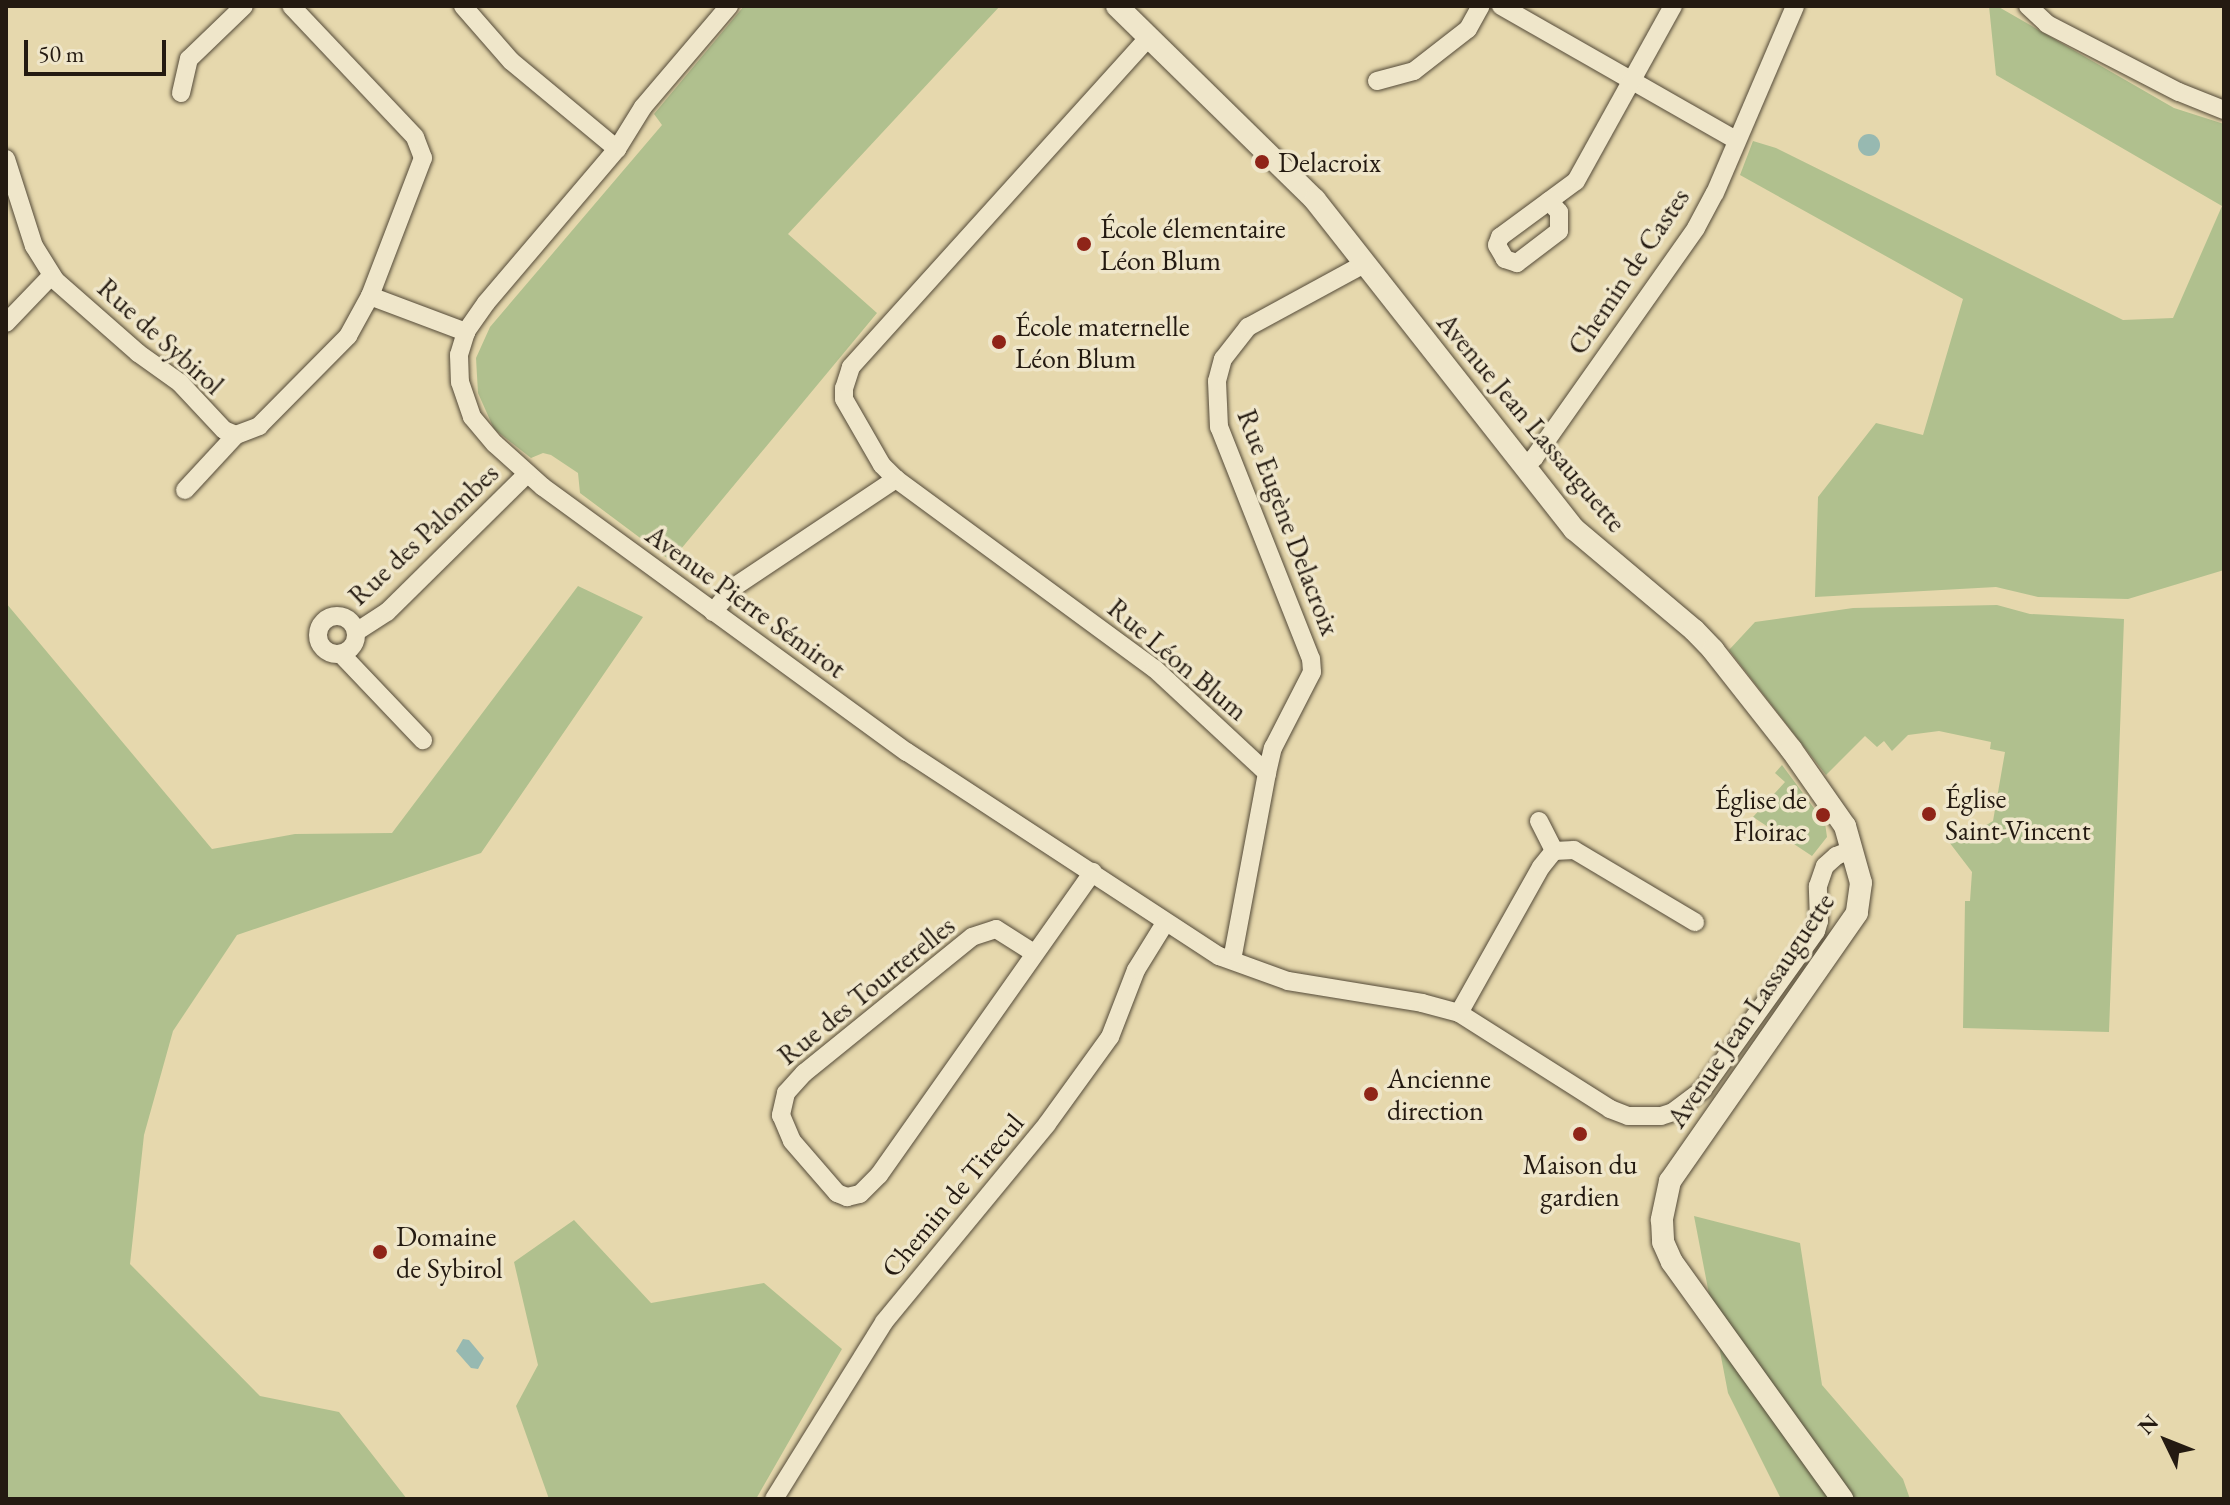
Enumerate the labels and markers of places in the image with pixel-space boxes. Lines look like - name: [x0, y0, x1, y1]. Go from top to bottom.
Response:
- place label: Delacroix: [1278, 145, 1381, 179]
- marker: Delacroix: [1253, 153, 1271, 171]
- place label: École élementaire Léon Blum: [1100, 211, 1286, 277]
- marker: École élementaire Léon Blum: [1075, 235, 1093, 253]
- place label: École maternelle Léon Blum: [1015, 309, 1190, 375]
- marker: École maternelle Léon Blum: [990, 333, 1008, 351]
- place label: Église Saint-Vincent: [1945, 781, 2091, 847]
- place label: Église de Floirac: [1715, 782, 1807, 848]
- marker: Église Saint-Vincent: [1920, 805, 1938, 823]
- marker: Église de Floirac: [1814, 806, 1832, 824]
- place label: Ancienne direction: [1387, 1061, 1491, 1127]
- marker: Ancienne direction: [1362, 1085, 1380, 1103]
- marker: Maison du gardien: [1571, 1125, 1589, 1143]
- place label: Maison du gardien: [1523, 1147, 1637, 1213]
- place label: Domaine de Sybirol: [396, 1219, 503, 1285]
- marker: Domaine de Sybirol: [371, 1243, 389, 1261]

